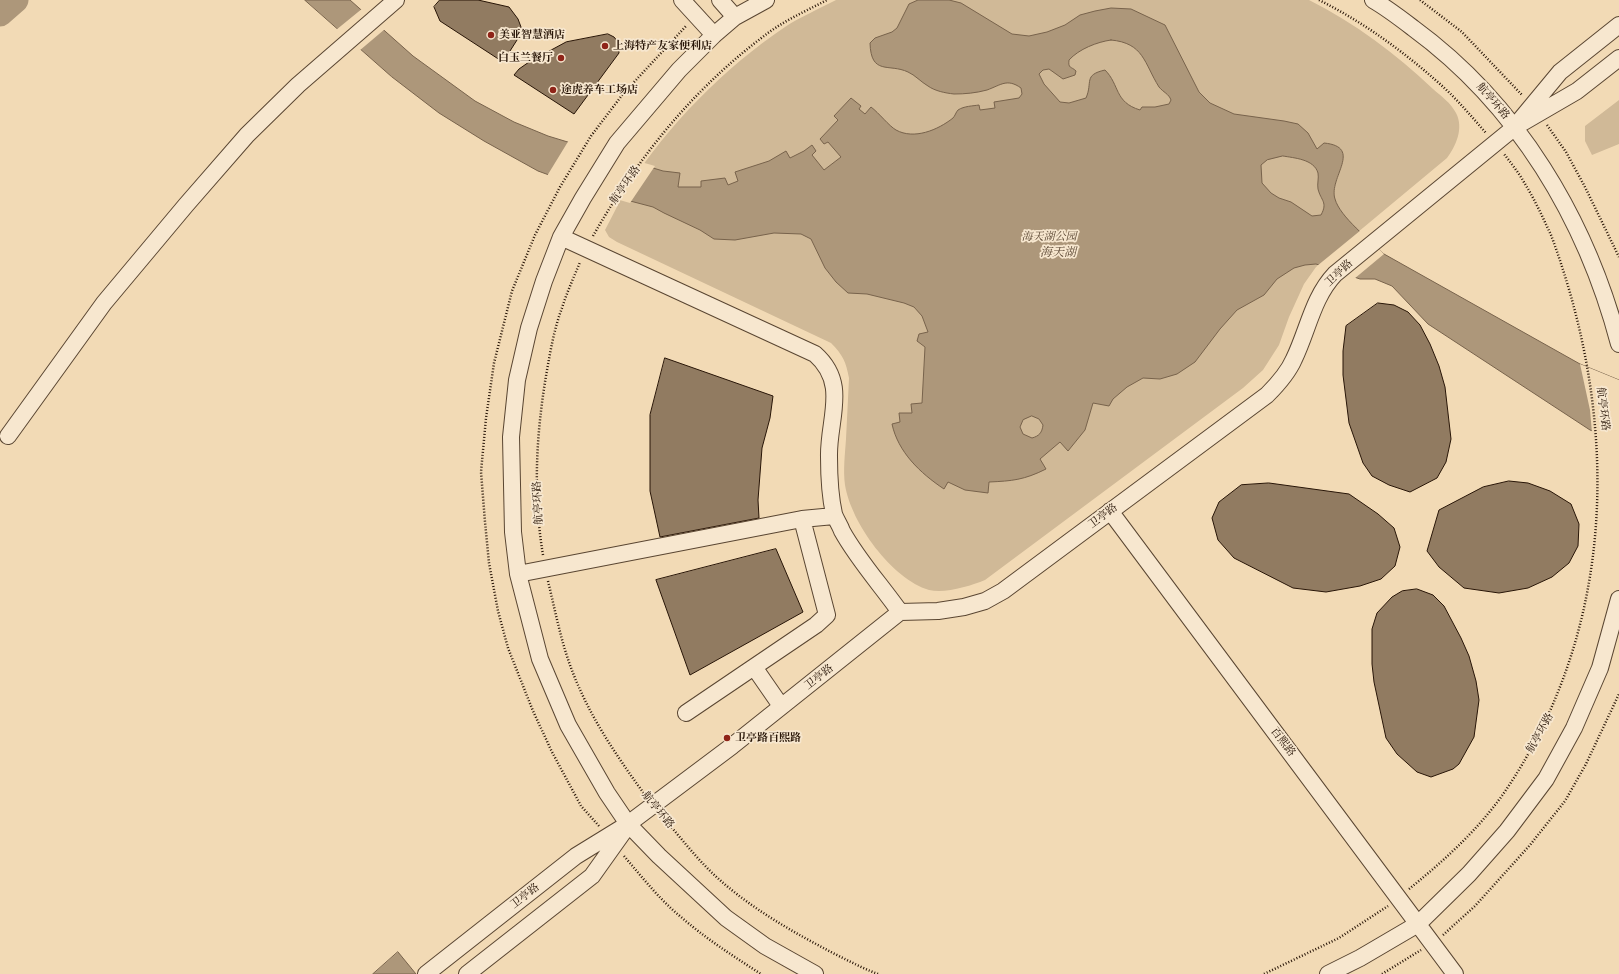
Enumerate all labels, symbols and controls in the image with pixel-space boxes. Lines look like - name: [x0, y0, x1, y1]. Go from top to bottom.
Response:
- place label: 美亚智慧酒店: [499, 28, 565, 42]
- marker: 美亚智慧酒店: [486, 30, 496, 40]
- place label: 上海特产友家便利店: [613, 39, 712, 53]
- marker: 上海特产友家便利店: [600, 41, 610, 51]
- place label: 白玉兰餐厅: [498, 51, 553, 65]
- marker: 白玉兰餐厅: [556, 53, 566, 63]
- street label: 航亭环路: [1474, 80, 1512, 122]
- place label: 途虎养车工场店: [561, 83, 638, 97]
- marker: 途虎养车工场店: [548, 85, 558, 95]
- street label: 航亭环路: [607, 163, 643, 207]
- park label: 海天湖公园: [1022, 230, 1076, 244]
- water label: 海天湖: [1040, 246, 1076, 260]
- street label: 卫亭路: [1323, 257, 1355, 289]
- street label: 航亭环路: [1594, 386, 1612, 432]
- street label: 航亭环路: [530, 481, 546, 525]
- street label: 卫亭路: [1086, 501, 1120, 531]
- street label: 卫亭路: [802, 662, 836, 692]
- street label: 航亭环路: [1524, 711, 1556, 755]
- street label: 百熙路: [1268, 725, 1298, 759]
- place label: 卫亭路百熙路: [735, 731, 801, 745]
- marker: 卫亭路百熙路: [722, 733, 732, 743]
- street label: 航亭环路: [639, 789, 677, 831]
- street label: 卫亭路: [508, 881, 542, 911]

